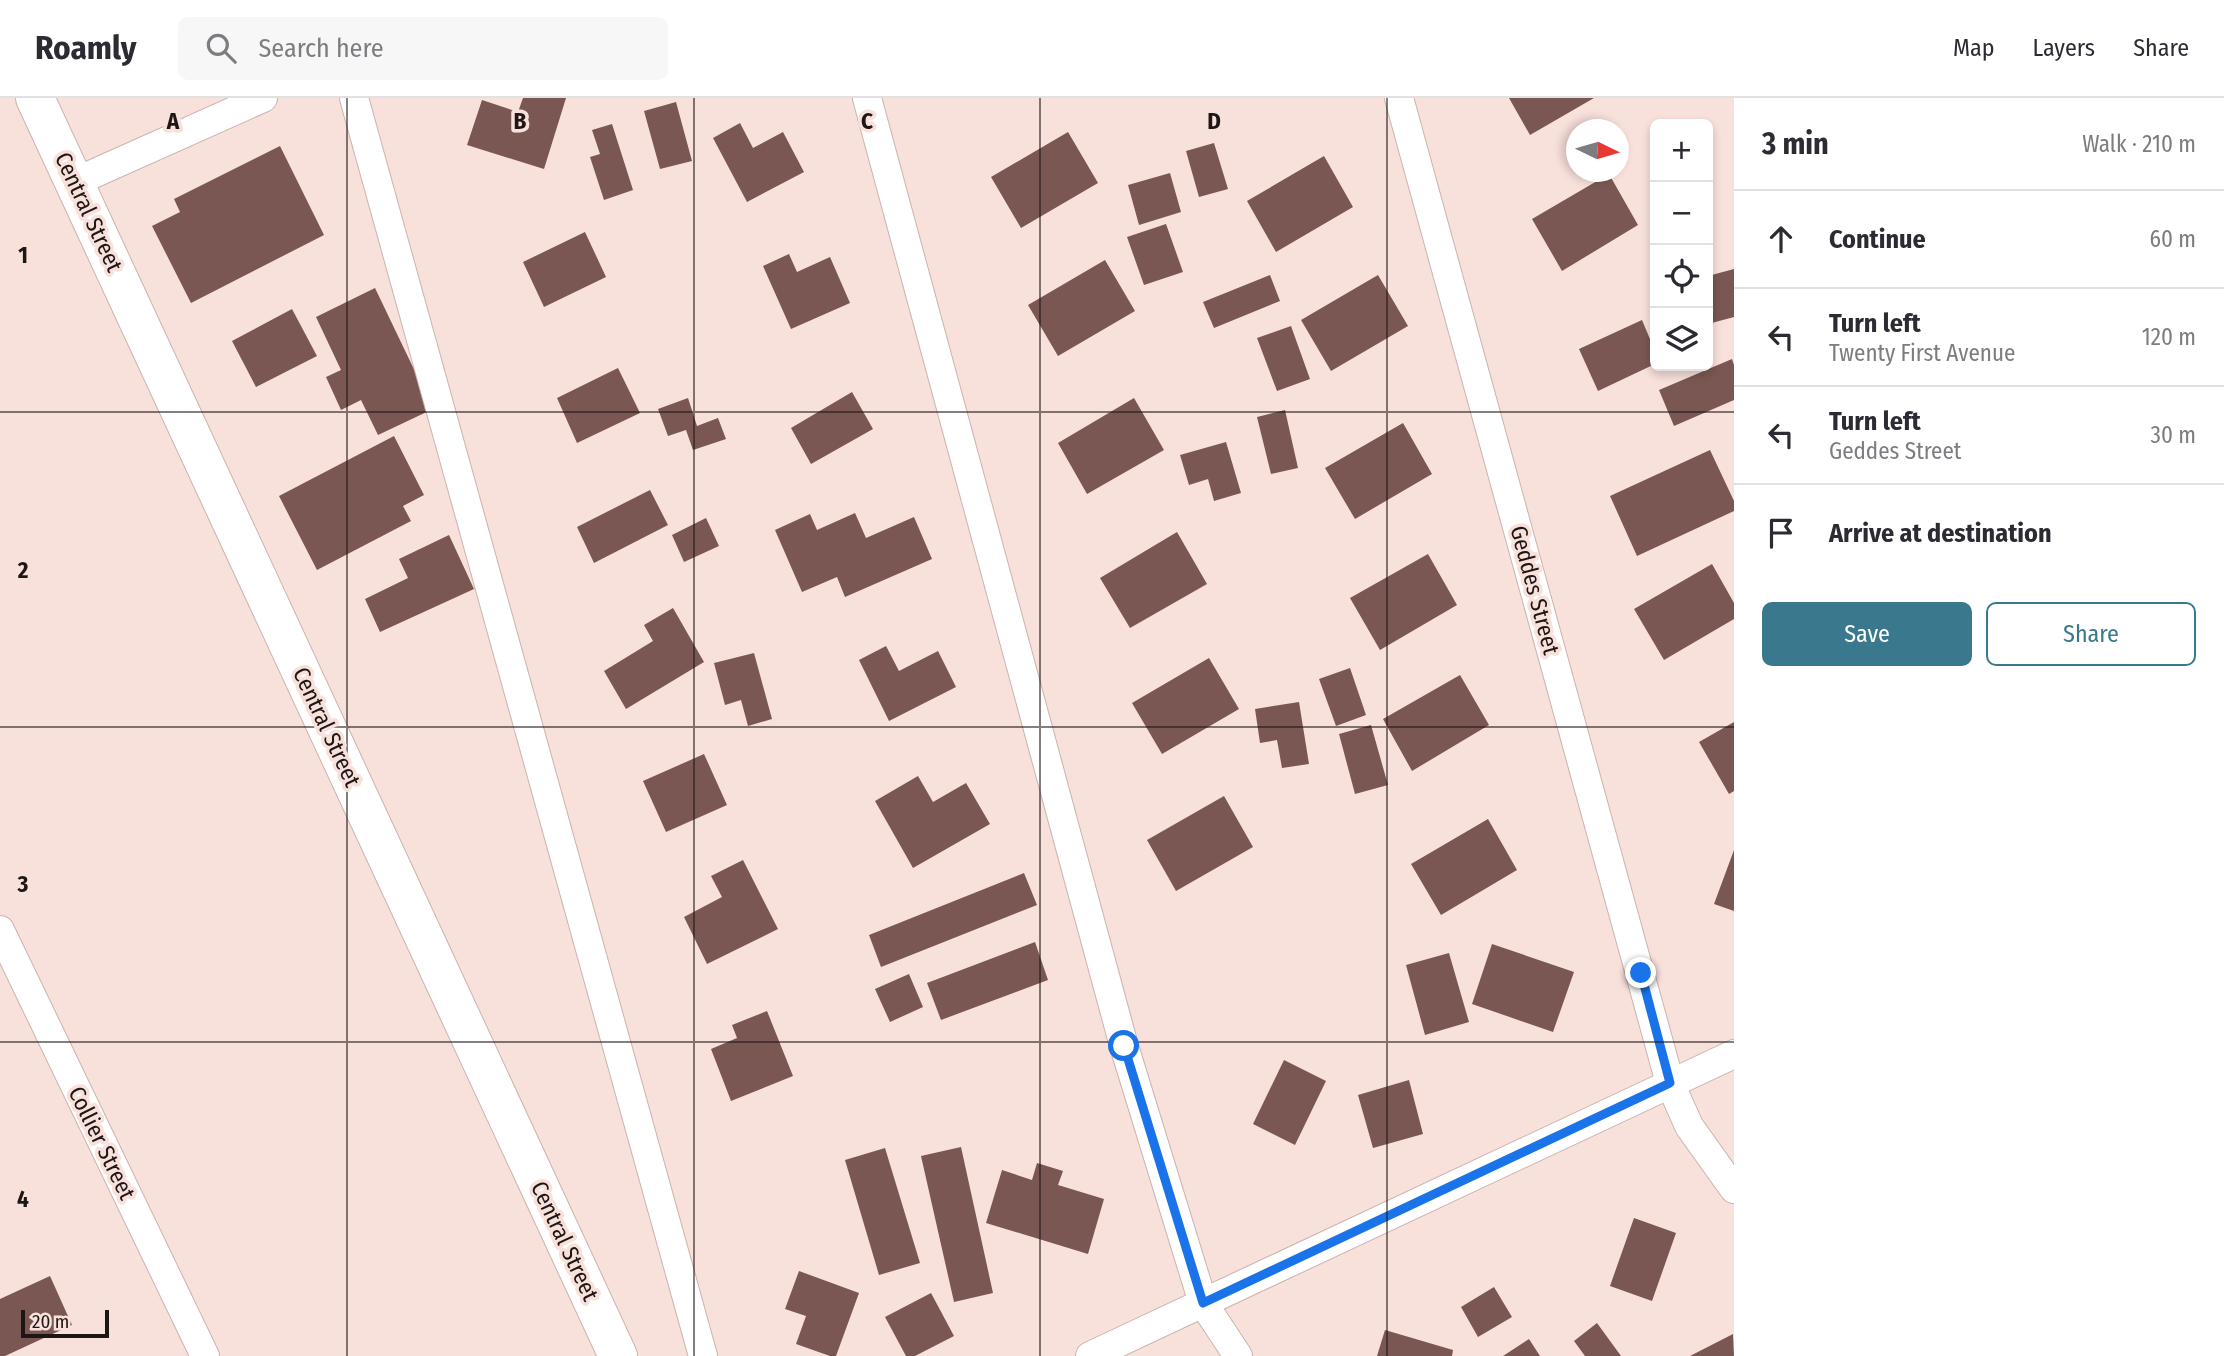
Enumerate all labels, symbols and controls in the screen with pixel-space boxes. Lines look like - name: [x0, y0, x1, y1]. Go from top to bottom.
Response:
- search box: [178, 17, 668, 80]
- text: Roamly: [35, 28, 136, 68]
- icon: search: [202, 29, 240, 67]
- text: Search here: [258, 33, 384, 64]
- text: Map: [1953, 34, 1995, 62]
- text: Layers: [2033, 34, 2095, 62]
- text: Share: [2133, 34, 2189, 62]
- text: A: [166, 107, 180, 135]
- text: B: [514, 107, 527, 135]
- text: C: [861, 107, 873, 135]
- text: D: [1207, 107, 1221, 135]
- north arrow: [1566, 119, 1629, 182]
- map controls: [1650, 119, 1713, 371]
- button: +: [1650, 119, 1713, 182]
- text: 3 min: [1762, 126, 1829, 162]
- text: Walk · 210 m: [2082, 130, 2196, 158]
- street label: Central Street: [49, 148, 129, 277]
- button: −: [1650, 182, 1713, 245]
- icon: ahead: [1762, 220, 1800, 258]
- text: Continue: [1829, 224, 1926, 255]
- text: 60 m: [2150, 225, 2196, 253]
- text: 1: [18, 241, 28, 269]
- button: locate: [1650, 245, 1713, 308]
- button: layers: [1650, 308, 1713, 371]
- text: Turn left: [1829, 308, 1921, 339]
- icon: left: [1762, 318, 1800, 356]
- text: 120 m: [2142, 323, 2196, 351]
- text: Twenty First Avenue: [1829, 339, 2015, 367]
- text: Turn left: [1829, 406, 1921, 437]
- icon: left: [1762, 416, 1800, 454]
- text: 30 m: [2151, 421, 2196, 449]
- text: Geddes Street: [1829, 437, 1961, 465]
- icon: arrive: [1762, 514, 1800, 552]
- text: Arrive at destination: [1829, 518, 2052, 549]
- street label: Geddes Street: [1504, 522, 1566, 658]
- text: 2: [17, 556, 29, 584]
- button: Save: [1762, 602, 1972, 666]
- button: Share: [1986, 602, 2196, 666]
- street label: Central Street: [287, 663, 367, 792]
- text: 3: [17, 870, 29, 898]
- route end: [1625, 957, 1656, 988]
- route start: [1108, 1030, 1139, 1061]
- street label: Collier Street: [63, 1082, 142, 1205]
- street label: Central Street: [525, 1177, 605, 1306]
- text: 4: [17, 1185, 29, 1213]
- scale bar: [21, 1307, 108, 1339]
- text: 20 m: [32, 1310, 69, 1333]

